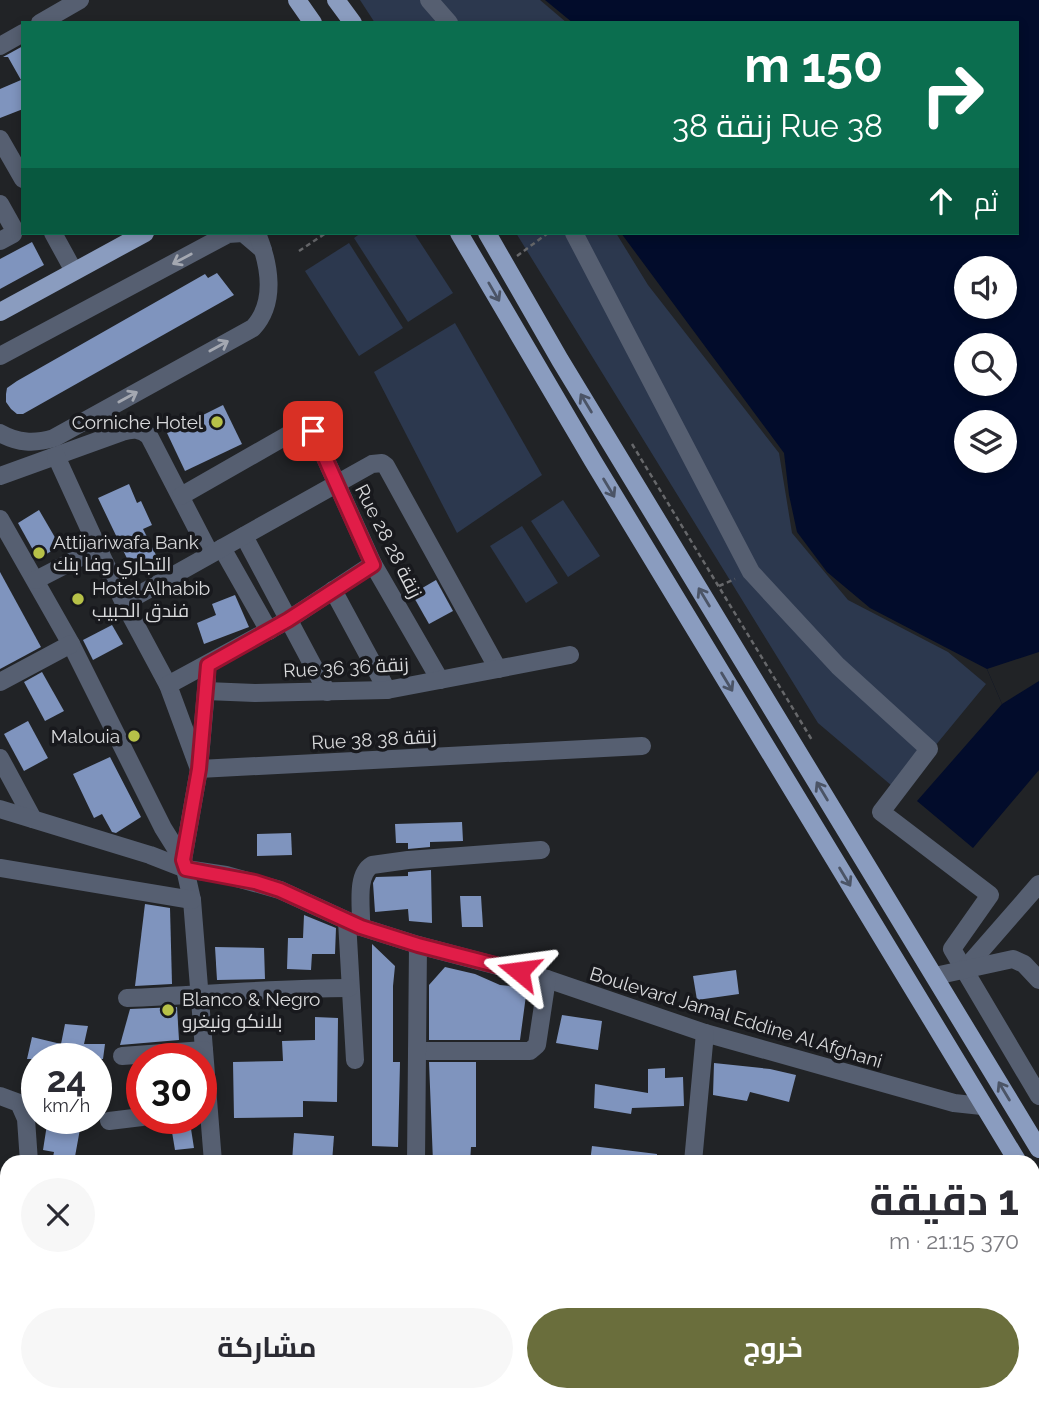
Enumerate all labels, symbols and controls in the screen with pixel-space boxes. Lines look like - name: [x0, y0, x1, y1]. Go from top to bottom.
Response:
- text: 150 m: [744, 36, 883, 93]
- icon: right: [907, 49, 998, 140]
- text: Rue 38 زنقة 38: [672, 107, 883, 144]
- icon: ahead: [922, 182, 960, 220]
- text: ثم: [974, 187, 998, 217]
- one-way arrow: [173, 252, 193, 266]
- map controls: [954, 256, 1017, 473]
- button: sound: [954, 256, 1017, 319]
- one-way arrow: [487, 281, 501, 301]
- button: search: [954, 333, 1017, 396]
- one-way arrow: [208, 339, 229, 352]
- one-way arrow: [118, 390, 138, 404]
- one-way arrow: [579, 393, 593, 413]
- pin: [283, 401, 343, 461]
- button: layers: [954, 410, 1017, 473]
- place label: Corniche Hotel: [72, 411, 204, 433]
- icon: arrive: [294, 412, 332, 450]
- marker: Corniche Hotel: [209, 414, 225, 430]
- one-way arrow: [603, 477, 617, 497]
- street label: Rue 28 زنقة 28: [350, 480, 427, 602]
- place label: Attijariwafa Bank التجاري وفا بنك: [53, 531, 199, 579]
- marker: Attijariwafa Bank التجاري وفا بنك: [31, 545, 47, 561]
- place label: Hotel Alhabib فندق الحبيب: [92, 577, 210, 623]
- one-way arrow: [697, 587, 711, 607]
- marker: Hotel Alhabib فندق الحبيب: [70, 591, 86, 607]
- street label: Rue 36 زنقة 36: [283, 653, 409, 682]
- one-way arrow: [721, 672, 735, 692]
- place label: Malouia: [51, 725, 120, 747]
- street label: Rue 38 زنقة 38: [311, 725, 437, 754]
- marker: Malouia: [126, 728, 142, 744]
- one-way arrow: [815, 782, 829, 802]
- one-way arrow: [838, 866, 852, 886]
- position arrow: [482, 934, 556, 1008]
- street label: Boulevard Jamal Eddine Al Afghani: [587, 962, 885, 1072]
- place label: Blanco & Negro بلانكو ونيغرو: [182, 988, 320, 1033]
- marker: Blanco & Negro بلانكو ونيغرو: [160, 1002, 176, 1018]
- speed limit sign: 30: [126, 1043, 217, 1134]
- text: 24: [47, 1059, 86, 1100]
- one-way arrow: [997, 1081, 1011, 1101]
- text: km/h: [43, 1095, 90, 1116]
- text: 1 دقيقة: [869, 1176, 1019, 1225]
- button: close: [21, 1178, 95, 1252]
- text: 370 m · 21:15: [889, 1227, 1019, 1254]
- button: مشاركة: [21, 1308, 513, 1388]
- button: خروج: [527, 1308, 1019, 1388]

